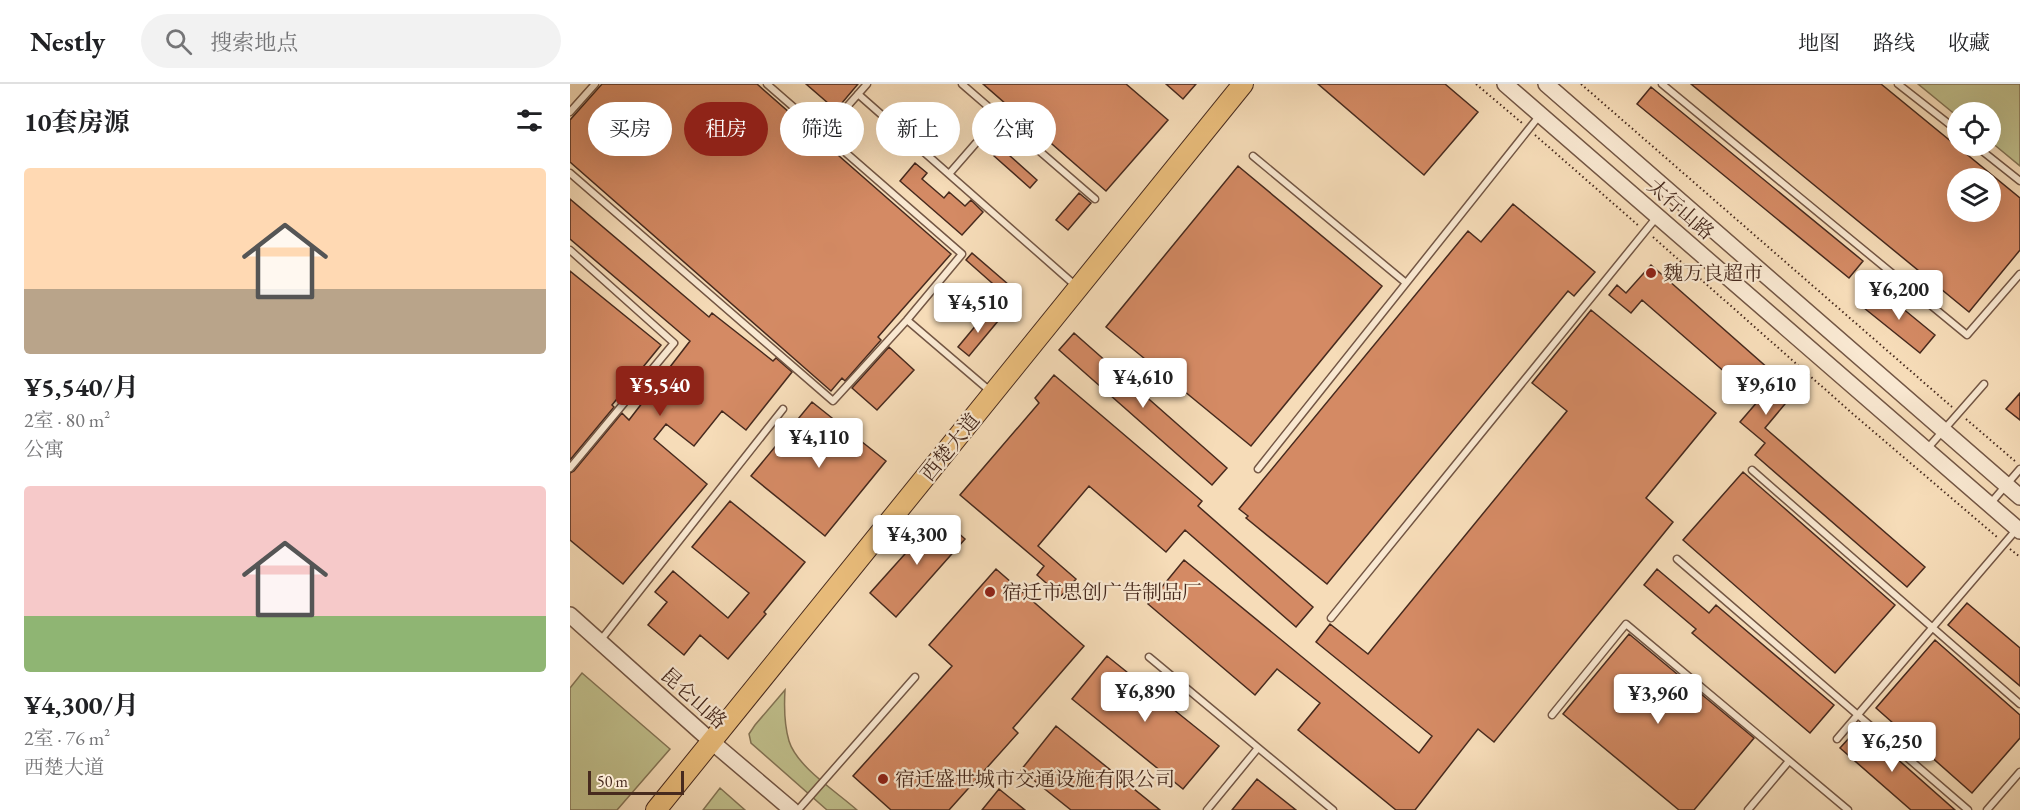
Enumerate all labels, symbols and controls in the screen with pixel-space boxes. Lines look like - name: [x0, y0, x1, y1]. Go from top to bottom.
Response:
- search box: [141, 14, 561, 68]
- text: Nestly: [30, 23, 105, 59]
- icon: search: [162, 25, 195, 58]
- text: 搜索地点: [210, 28, 298, 57]
- text: 地图: [1798, 29, 1840, 56]
- text: 路线: [1873, 29, 1915, 56]
- text: 收藏: [1948, 29, 1990, 56]
- chip: 买房: [588, 102, 672, 156]
- chip: 租房: [684, 102, 768, 156]
- chip: 筛选: [780, 102, 864, 156]
- chip: 新上: [876, 102, 960, 156]
- chip: 公寓: [972, 102, 1056, 156]
- map controls: [1947, 102, 2001, 222]
- button: locate: [1947, 102, 2001, 156]
- icon: filters: [513, 104, 546, 137]
- text: 10套房源: [24, 105, 130, 139]
- button: layers: [1947, 168, 2001, 222]
- street label: 太行山路: [1642, 173, 1720, 245]
- icon: home: [231, 207, 339, 315]
- place label: 魏万良超市: [1663, 260, 1763, 286]
- marker: 魏万良超市: [1644, 266, 1658, 280]
- pin: ¥6,200: [1850, 270, 1948, 321]
- text: ¥6,200: [1869, 276, 1929, 302]
- pin: ¥4,510: [929, 283, 1027, 334]
- text: ¥4,510: [948, 289, 1008, 315]
- pin: ¥4,610: [1094, 358, 1192, 409]
- text: ¥4,610: [1113, 364, 1173, 390]
- pin: ¥9,610: [1717, 365, 1815, 416]
- pin: ¥5,540: [611, 366, 709, 417]
- text: ¥5,540/月: [24, 370, 139, 404]
- text: ¥9,610: [1736, 371, 1796, 397]
- text: ¥5,540: [630, 372, 690, 398]
- text: 2室 · 80 m²: [24, 407, 110, 433]
- street label: 西楚大道: [915, 408, 985, 486]
- pin: ¥4,110: [770, 418, 868, 469]
- text: ¥4,110: [789, 424, 849, 450]
- text: 公寓: [24, 436, 64, 462]
- pin: ¥4,300: [868, 515, 966, 566]
- text: ¥4,300: [887, 521, 947, 547]
- icon: home: [231, 525, 339, 633]
- place label: 宿迁市思创广告制品厂: [1002, 579, 1202, 605]
- marker: 宿迁市思创广告制品厂: [983, 585, 997, 599]
- street label: 昆仑山路: [656, 662, 732, 734]
- pin: ¥6,890: [1096, 672, 1194, 723]
- pin: ¥3,960: [1609, 674, 1707, 725]
- text: ¥6,890: [1115, 678, 1175, 704]
- text: ¥3,960: [1628, 680, 1688, 706]
- text: ¥4,300/月: [24, 688, 139, 722]
- pin: ¥6,250: [1843, 722, 1941, 773]
- text: 2室 · 76 m²: [24, 725, 110, 751]
- text: ¥6,250: [1862, 728, 1922, 754]
- text: 西楚大道: [24, 754, 104, 780]
- place label: 宿迁盛世城市交通设施有限公司: [895, 766, 1175, 792]
- scale bar: [588, 768, 684, 796]
- text: 50 m: [597, 771, 628, 792]
- marker: 宿迁盛世城市交通设施有限公司: [876, 772, 890, 786]

